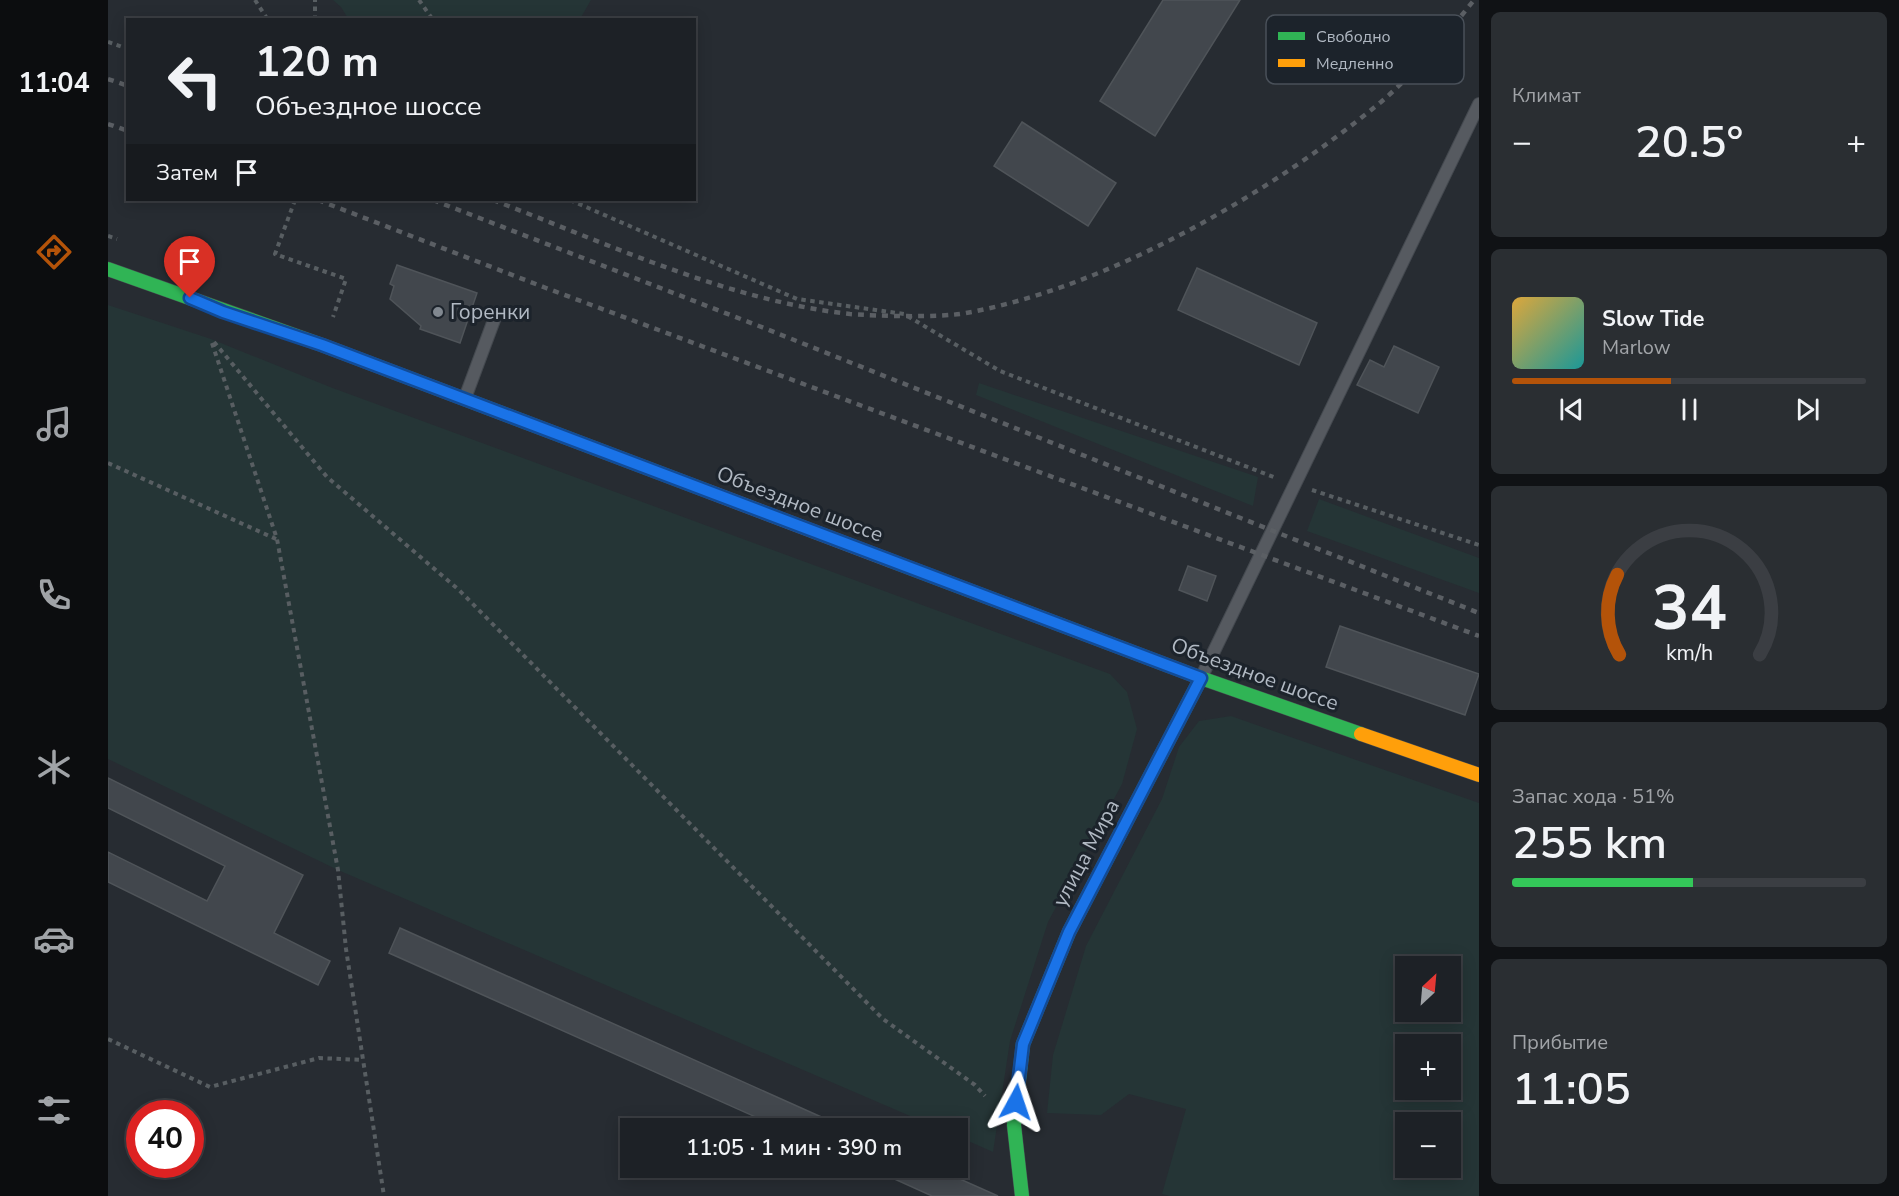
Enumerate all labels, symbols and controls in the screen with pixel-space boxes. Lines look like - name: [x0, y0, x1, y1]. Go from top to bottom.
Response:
- legend: [1266, 15, 1464, 84]
- text: Свободно: [1316, 26, 1391, 48]
- text: 120 m: [255, 34, 379, 91]
- icon: left: [156, 42, 234, 120]
- text: Медленно: [1316, 53, 1394, 75]
- text: 11:04: [18, 65, 90, 102]
- text: Климат: [1512, 82, 1581, 109]
- text: Объездное шоссе: [255, 88, 482, 125]
- text: 20.5°: [1635, 112, 1743, 173]
- text: −: [1512, 120, 1532, 165]
- text: +: [1846, 120, 1866, 165]
- icon: arrive: [230, 156, 263, 189]
- text: Затем: [156, 158, 218, 188]
- icon: directions: [33, 231, 75, 273]
- pin: [164, 236, 215, 298]
- icon: arrive: [173, 245, 206, 278]
- place label: Горенки: [450, 298, 530, 326]
- text: Slow Tide: [1602, 304, 1704, 334]
- marker: Горенки: [431, 305, 445, 319]
- text: Marlow: [1602, 334, 1670, 361]
- icon: previous: [1555, 393, 1588, 426]
- icon: pause: [1673, 393, 1706, 426]
- icon: next: [1791, 393, 1824, 426]
- icon: music: [33, 403, 75, 445]
- street label: Объездное шоссе: [713, 459, 887, 549]
- text: 34: [1652, 566, 1726, 651]
- icon: phone: [33, 574, 75, 616]
- street label: Объездное шоссе: [1167, 631, 1343, 717]
- text: km/h: [1665, 638, 1713, 668]
- icon: climate: [33, 746, 75, 788]
- text: Запас хода · 51%: [1512, 783, 1675, 810]
- street label: улица Мира: [1046, 794, 1126, 912]
- text: 255 km: [1512, 813, 1667, 874]
- icon: car: [33, 918, 75, 960]
- north arrow: [1395, 956, 1461, 1022]
- map controls: [1395, 956, 1461, 1178]
- text: Прибытие: [1512, 1029, 1608, 1056]
- button: +: [1395, 1034, 1461, 1100]
- text: 11:05: [1512, 1059, 1631, 1120]
- position arrow: [984, 1070, 1048, 1134]
- icon: filters: [33, 1089, 75, 1131]
- speed limit sign: 40: [126, 1100, 204, 1178]
- button: −: [1395, 1112, 1461, 1178]
- text: 11:05 · 1 мин · 390 m: [686, 1133, 902, 1163]

